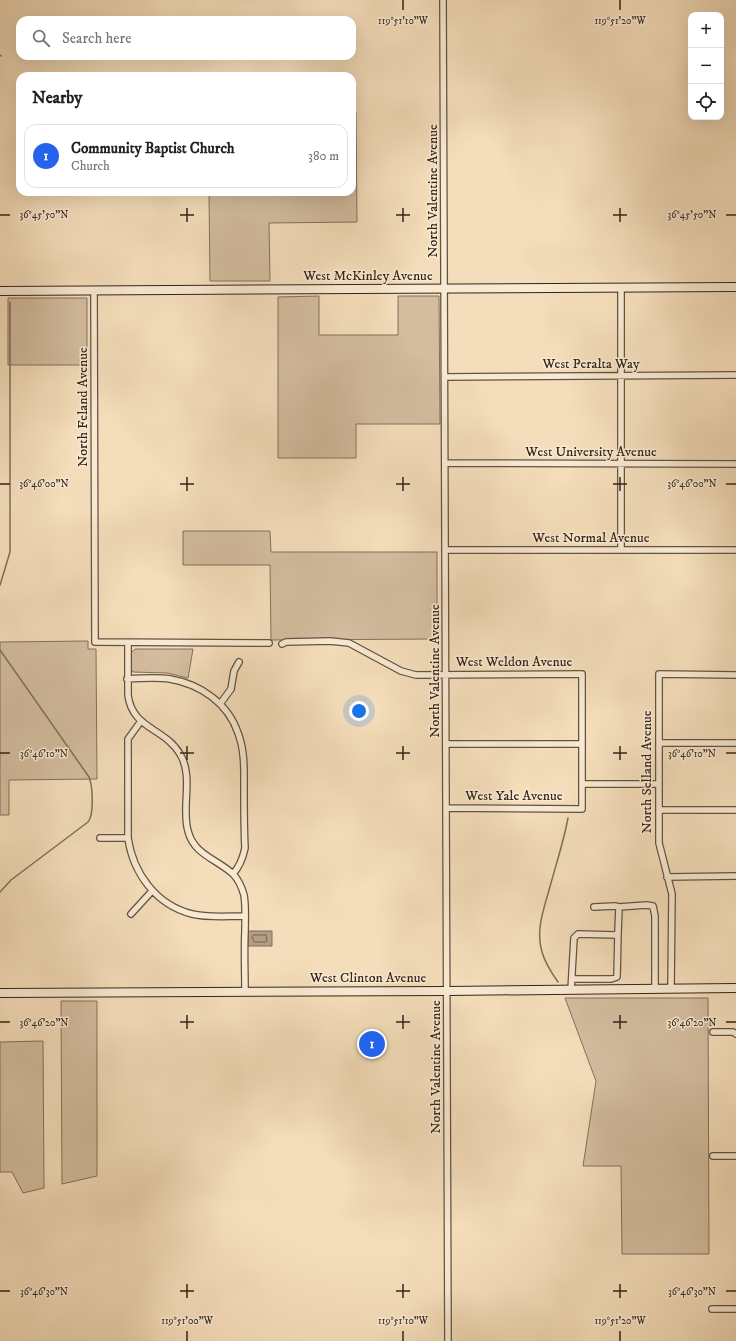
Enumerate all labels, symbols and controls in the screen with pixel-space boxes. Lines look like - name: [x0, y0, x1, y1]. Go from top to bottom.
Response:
- map controls: [688, 12, 724, 120]
- button: +: [688, 12, 724, 48]
- text: 119°51'10"W: [378, 15, 429, 27]
- text: 119°51'20"W: [594, 15, 646, 27]
- search box: [16, 16, 356, 60]
- icon: search: [30, 27, 52, 49]
- text: Search here: [62, 29, 131, 48]
- button: −: [688, 48, 724, 84]
- button: locate: [688, 84, 724, 120]
- text: Nearby: [32, 87, 82, 109]
- street label: North Valentine Avenue: [424, 124, 442, 258]
- text: Community Baptist Church: [71, 139, 235, 158]
- text: 1: [44, 148, 48, 164]
- text: 380 m: [308, 148, 339, 164]
- text: Church: [71, 158, 110, 174]
- text: 36°45'50"N: [20, 209, 68, 221]
- text: 36°45'50"N: [668, 209, 716, 221]
- street label: West McKinley Avenue: [302, 267, 433, 285]
- street label: North Feland Avenue: [74, 347, 92, 467]
- street label: West Peralta Way: [541, 355, 640, 373]
- street label: West University Avenue: [524, 443, 657, 461]
- text: 36°46'00"N: [19, 478, 69, 490]
- text: 36°46'00"N: [667, 478, 717, 490]
- street label: West Normal Avenue: [531, 529, 650, 547]
- street label: North Valentine Avenue: [426, 604, 444, 738]
- street label: West Weldon Avenue: [455, 653, 573, 671]
- your location: [349, 701, 369, 721]
- street label: North Selland Avenue: [638, 710, 656, 834]
- text: 36°46'10"N: [20, 748, 68, 760]
- text: 36°46'10"N: [668, 748, 716, 760]
- street label: West Yale Avenue: [464, 787, 563, 805]
- street label: West Clinton Avenue: [309, 969, 426, 987]
- street label: North Valentine Avenue: [427, 1000, 445, 1134]
- text: 36°46'20"N: [19, 1017, 69, 1029]
- text: 36°46'20"N: [667, 1017, 717, 1029]
- pin: 1: [359, 1029, 385, 1059]
- text: 36°46'30"N: [20, 1286, 68, 1298]
- text: 36°46'30"N: [668, 1286, 716, 1298]
- text: 119°51'00"W: [161, 1315, 214, 1327]
- text: 119°51'10"W: [378, 1315, 429, 1327]
- text: 119°51'20"W: [594, 1315, 646, 1327]

